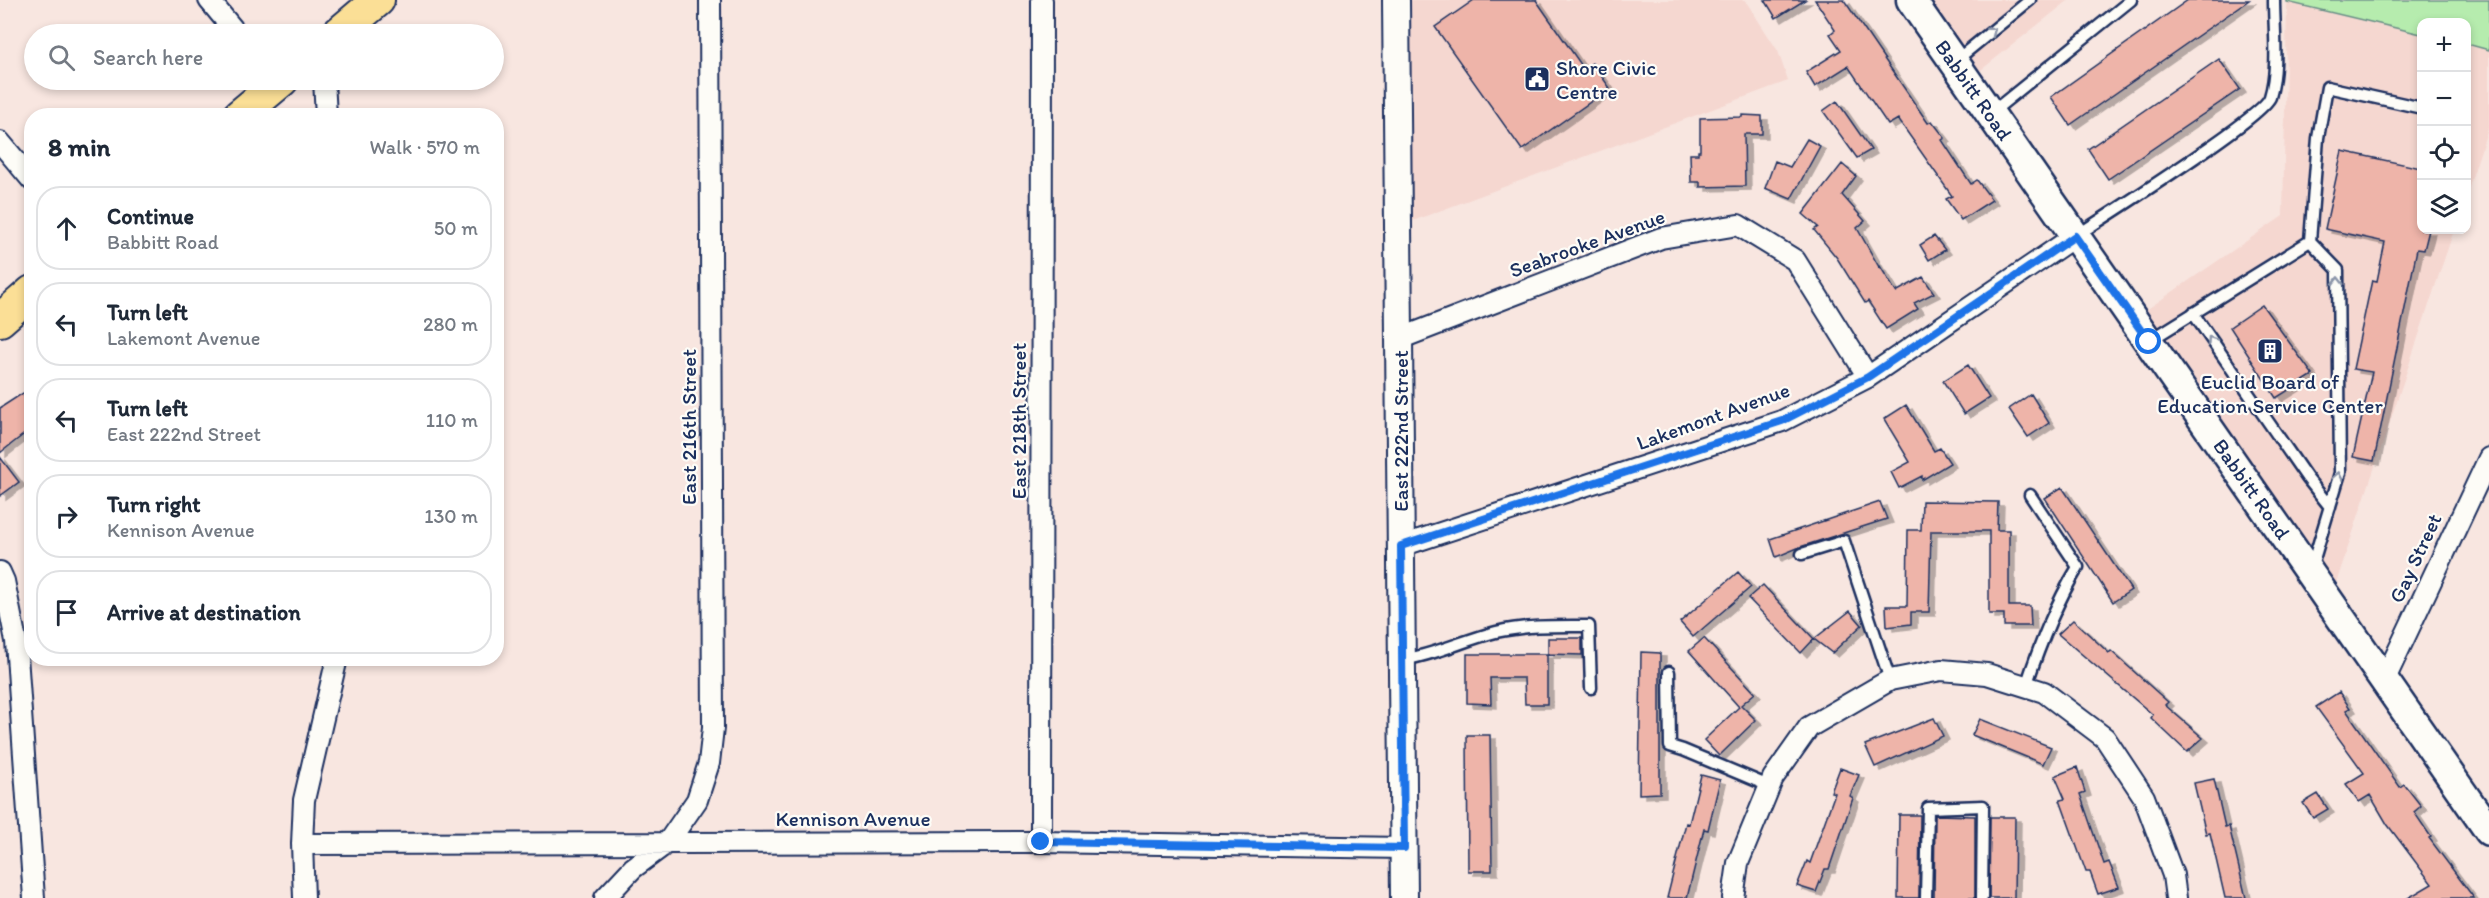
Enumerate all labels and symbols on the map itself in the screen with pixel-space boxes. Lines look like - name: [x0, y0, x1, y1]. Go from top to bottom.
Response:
- one-way arrow: [1985, 28, 1996, 39]
- street label: Babbitt Road: [1930, 35, 2018, 146]
- place label: Shore Civic Centre: [1556, 55, 1656, 104]
- public building icon: Shore Civic Centre: [1522, 64, 1552, 94]
- street label: Seabrooke Avenue: [1506, 203, 1668, 283]
- one-way arrow: [2332, 277, 2344, 286]
- route start: [2135, 328, 2161, 354]
- one-way arrow: [2207, 335, 2218, 346]
- building icon: Euclid Board of Education Service Center: [2255, 336, 2285, 366]
- street label: East 218th Street: [1006, 343, 1031, 499]
- street label: East 216th Street: [676, 349, 701, 505]
- street label: East 222nd Street: [1388, 350, 1413, 512]
- place label: Euclid Board of Education Service Center: [2157, 369, 2383, 418]
- street label: Lakemont Avenue: [1633, 377, 1793, 455]
- street label: Babbitt Road: [2208, 434, 2296, 545]
- one-way arrow: [2331, 471, 2344, 481]
- street label: Gay Street: [2383, 509, 2447, 607]
- street label: Kennison Avenue: [775, 806, 931, 831]
- route end: [1027, 828, 1053, 854]

